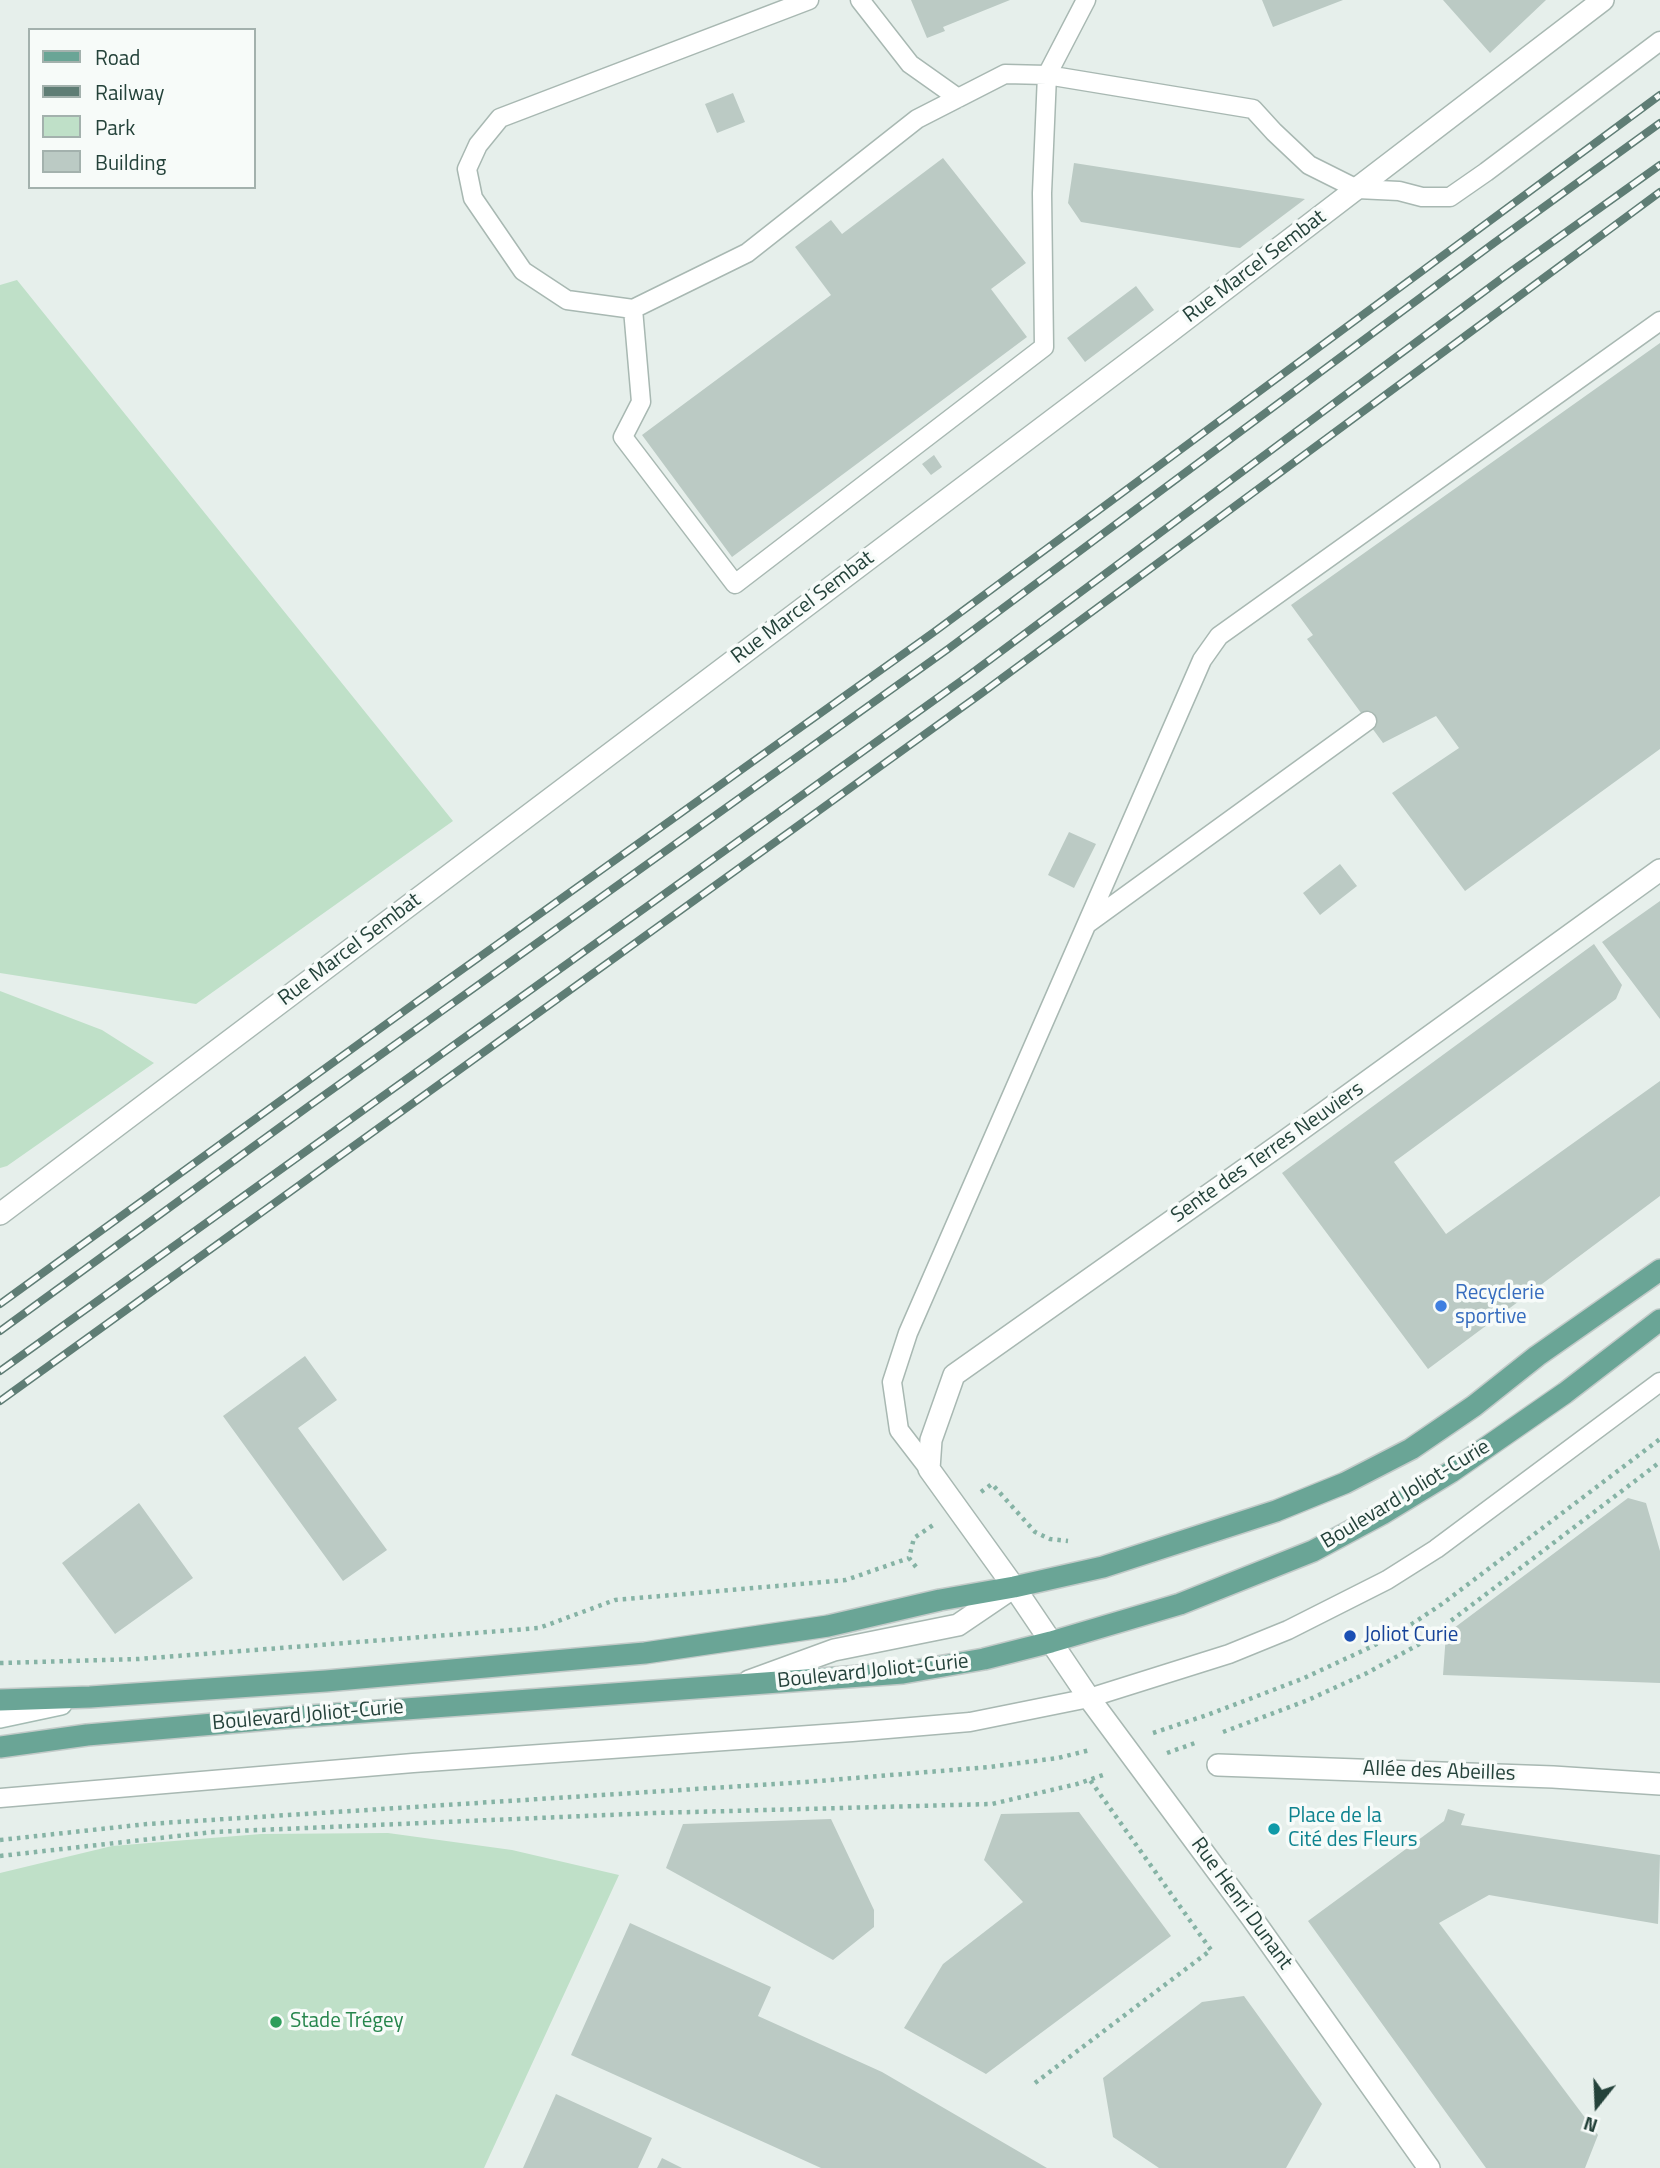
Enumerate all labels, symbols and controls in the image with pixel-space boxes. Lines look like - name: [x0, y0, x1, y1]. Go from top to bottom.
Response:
- legend: [28, 28, 256, 189]
- text: Road: [95, 41, 140, 73]
- text: Railway: [95, 76, 164, 108]
- text: Park: [95, 111, 135, 143]
- text: Building: [95, 146, 166, 178]
- street label: Rue Marcel Sembat: [1179, 205, 1331, 329]
- street label: Rue Marcel Sembat: [727, 546, 879, 670]
- street label: Rue Marcel Sembat: [274, 888, 426, 1012]
- street label: Sente des Terres Neuviers: [1167, 1077, 1369, 1229]
- place label: Recyclerie sportive: [1455, 1281, 1545, 1331]
- marker: Recyclerie sportive: [1433, 1298, 1449, 1314]
- street label: Boulevard Joliot-Curie: [1317, 1435, 1495, 1555]
- place label: Joliot Curie: [1364, 1623, 1458, 1649]
- marker: Joliot Curie: [1342, 1628, 1358, 1644]
- street label: Boulevard Joliot-Curie: [776, 1649, 970, 1695]
- street label: Boulevard Joliot-Curie: [211, 1695, 405, 1737]
- street label: Allée des Abeilles: [1362, 1757, 1516, 1787]
- place label: Place de la Cité des Fleurs: [1288, 1804, 1417, 1854]
- marker: Place de la Cité des Fleurs: [1266, 1821, 1282, 1837]
- street label: Rue Henri Dunant: [1185, 1833, 1297, 1975]
- place label: Stade Trégey: [290, 2009, 404, 2035]
- marker: Stade Trégey: [268, 2014, 284, 2030]
- north arrow: [1562, 2070, 1632, 2140]
- text: N: [1580, 2110, 1601, 2141]

